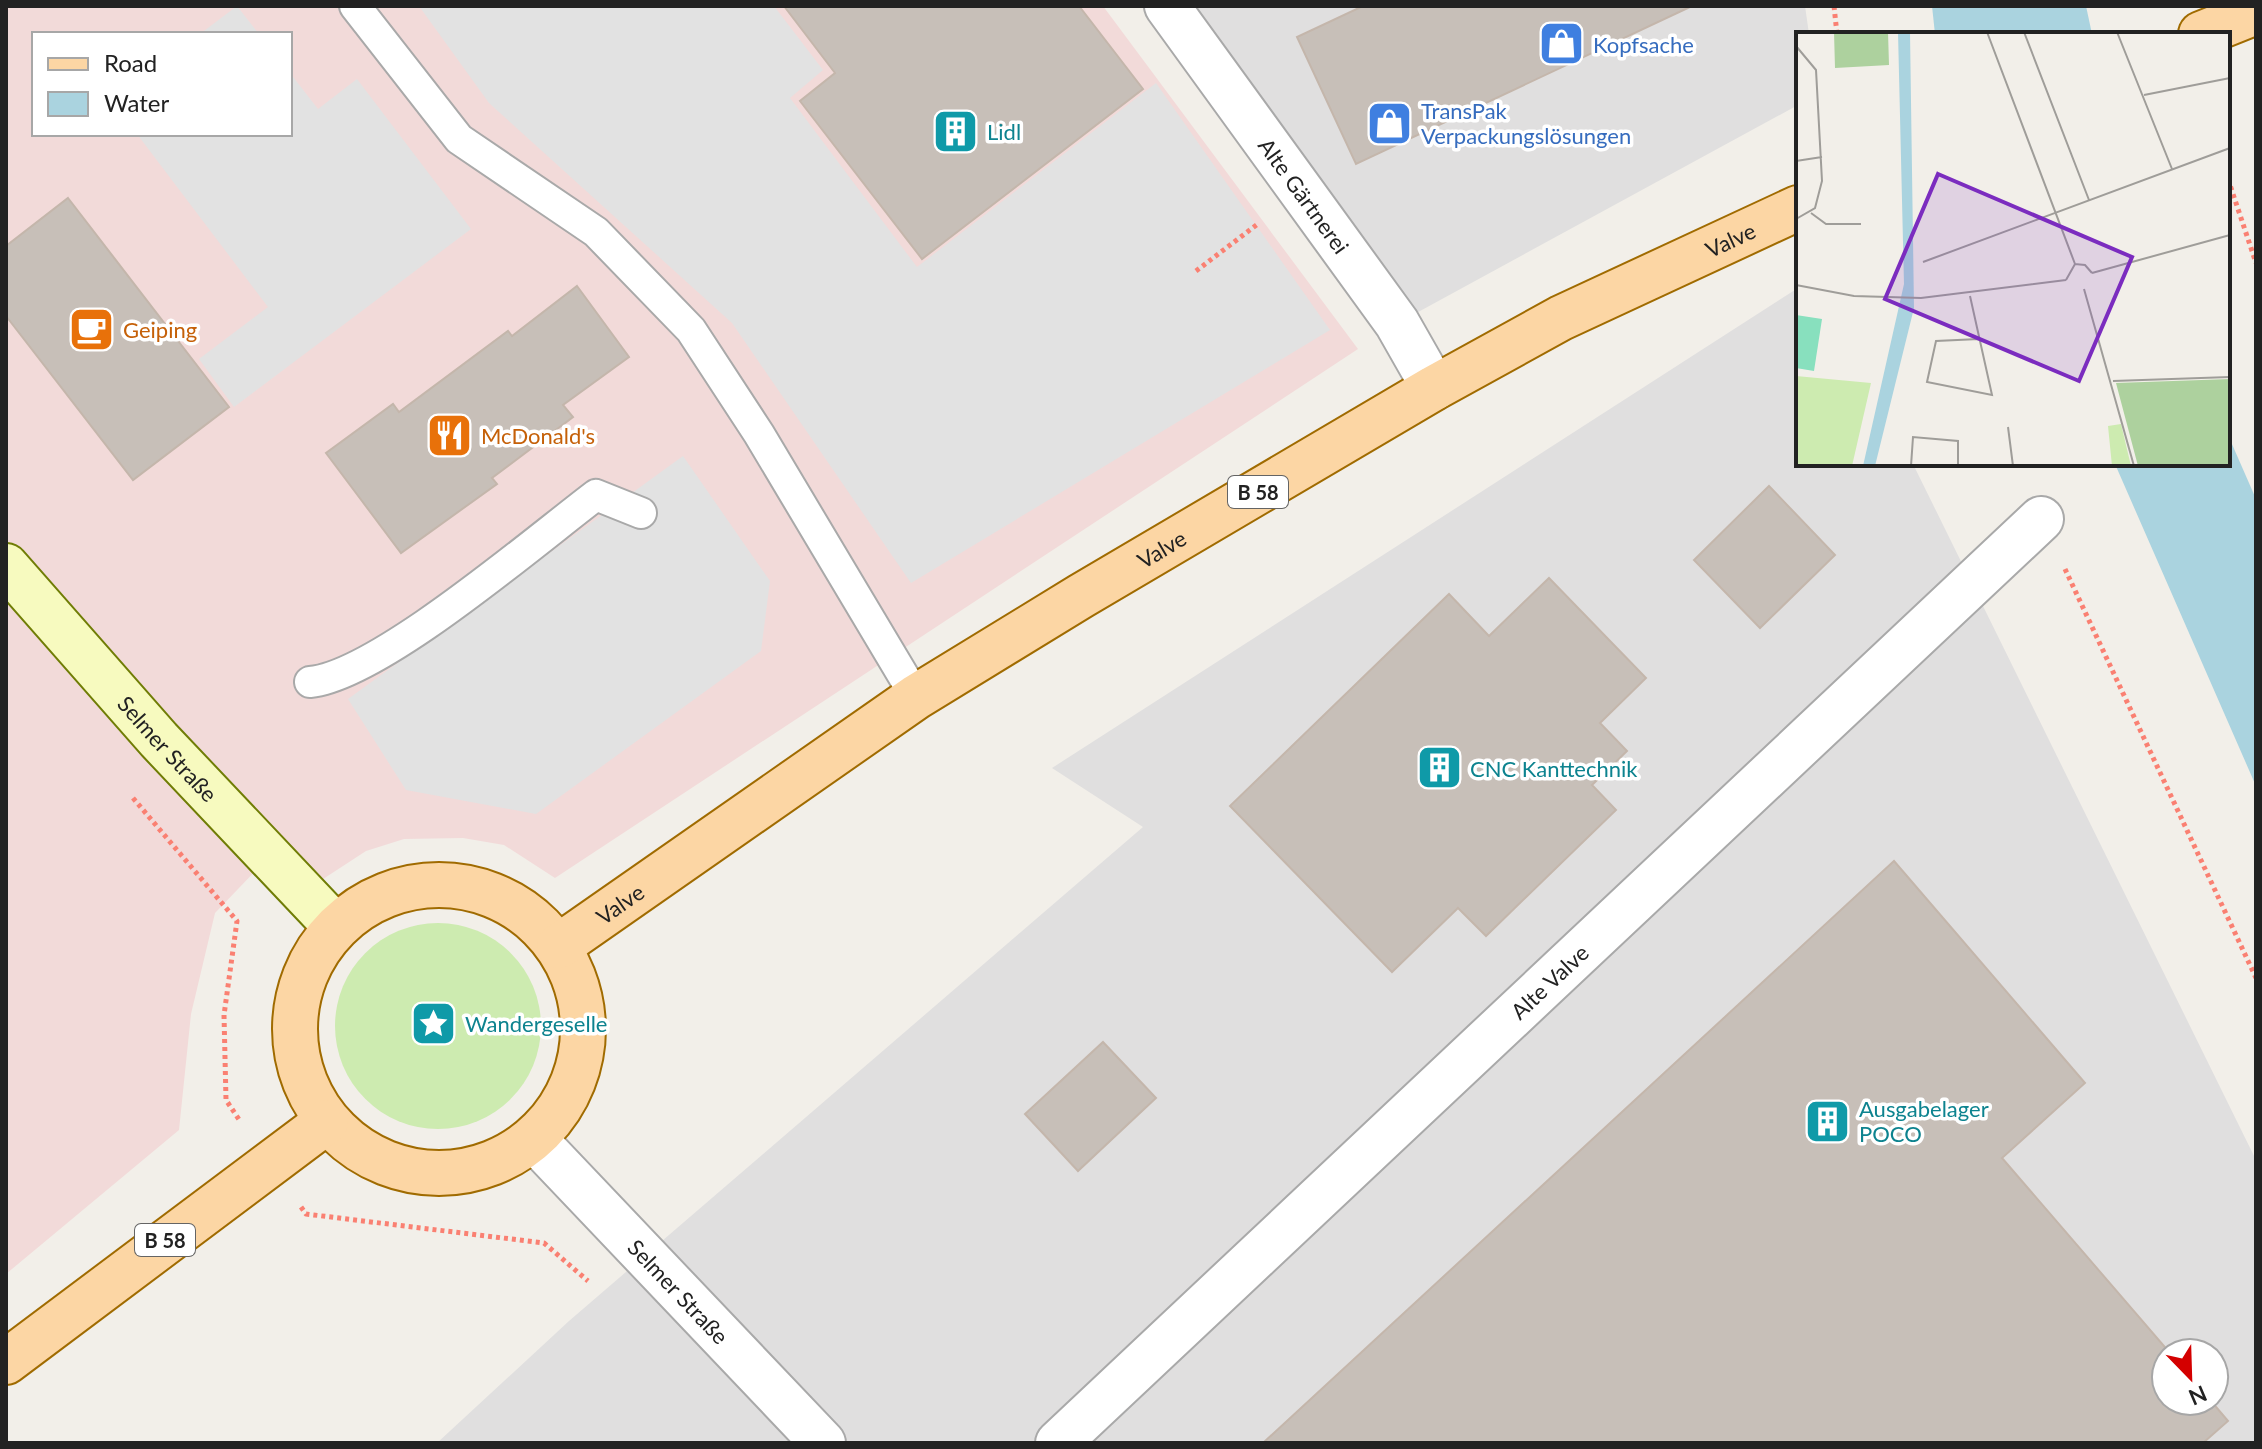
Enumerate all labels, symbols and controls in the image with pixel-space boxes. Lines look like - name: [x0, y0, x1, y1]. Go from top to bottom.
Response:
- shop icon: Kopfsache: [1538, 20, 1586, 68]
- place label: Kopfsache: [1593, 31, 1694, 58]
- legend: [32, 32, 292, 136]
- inset map: [1796, 32, 2230, 466]
- text: Road: [104, 48, 157, 77]
- text: Water: [104, 88, 169, 117]
- place label: TransPak Verpackungslösungen: [1421, 97, 1631, 149]
- shop icon: TransPak Verpackungslösungen: [1366, 99, 1414, 147]
- building icon: Lidl: [932, 107, 980, 155]
- place label: Lidl: [987, 118, 1021, 145]
- street label: Alte Gärtnerei: [1253, 132, 1355, 259]
- street label: Valve: [1701, 216, 1760, 263]
- cafe icon: Geiping: [68, 305, 116, 353]
- place label: Geiping: [123, 316, 197, 343]
- restaurant icon: McDonald's: [426, 411, 474, 459]
- place label: McDonald's: [481, 422, 595, 449]
- road number: B 58: [1228, 476, 1288, 508]
- street label: Valve: [1132, 524, 1191, 573]
- street label: Selmer Straße: [113, 690, 223, 807]
- building icon: CNC Kanttechnik: [1415, 744, 1463, 792]
- place label: CNC Kanttechnik: [1470, 755, 1638, 782]
- street label: Valve: [591, 878, 649, 930]
- street label: Alte Valve: [1505, 939, 1593, 1024]
- place icon: Wandergeselle: [410, 999, 458, 1047]
- place label: Wandergeselle: [465, 1010, 607, 1037]
- place label: Ausgabelager POCO: [1859, 1095, 1989, 1147]
- building icon: Ausgabelager POCO: [1804, 1097, 1852, 1145]
- road number: B 58: [135, 1224, 195, 1256]
- street label: Selmer Straße: [623, 1233, 735, 1349]
- north arrow: [2150, 1337, 2230, 1417]
- text: N: [2185, 1380, 2211, 1412]

